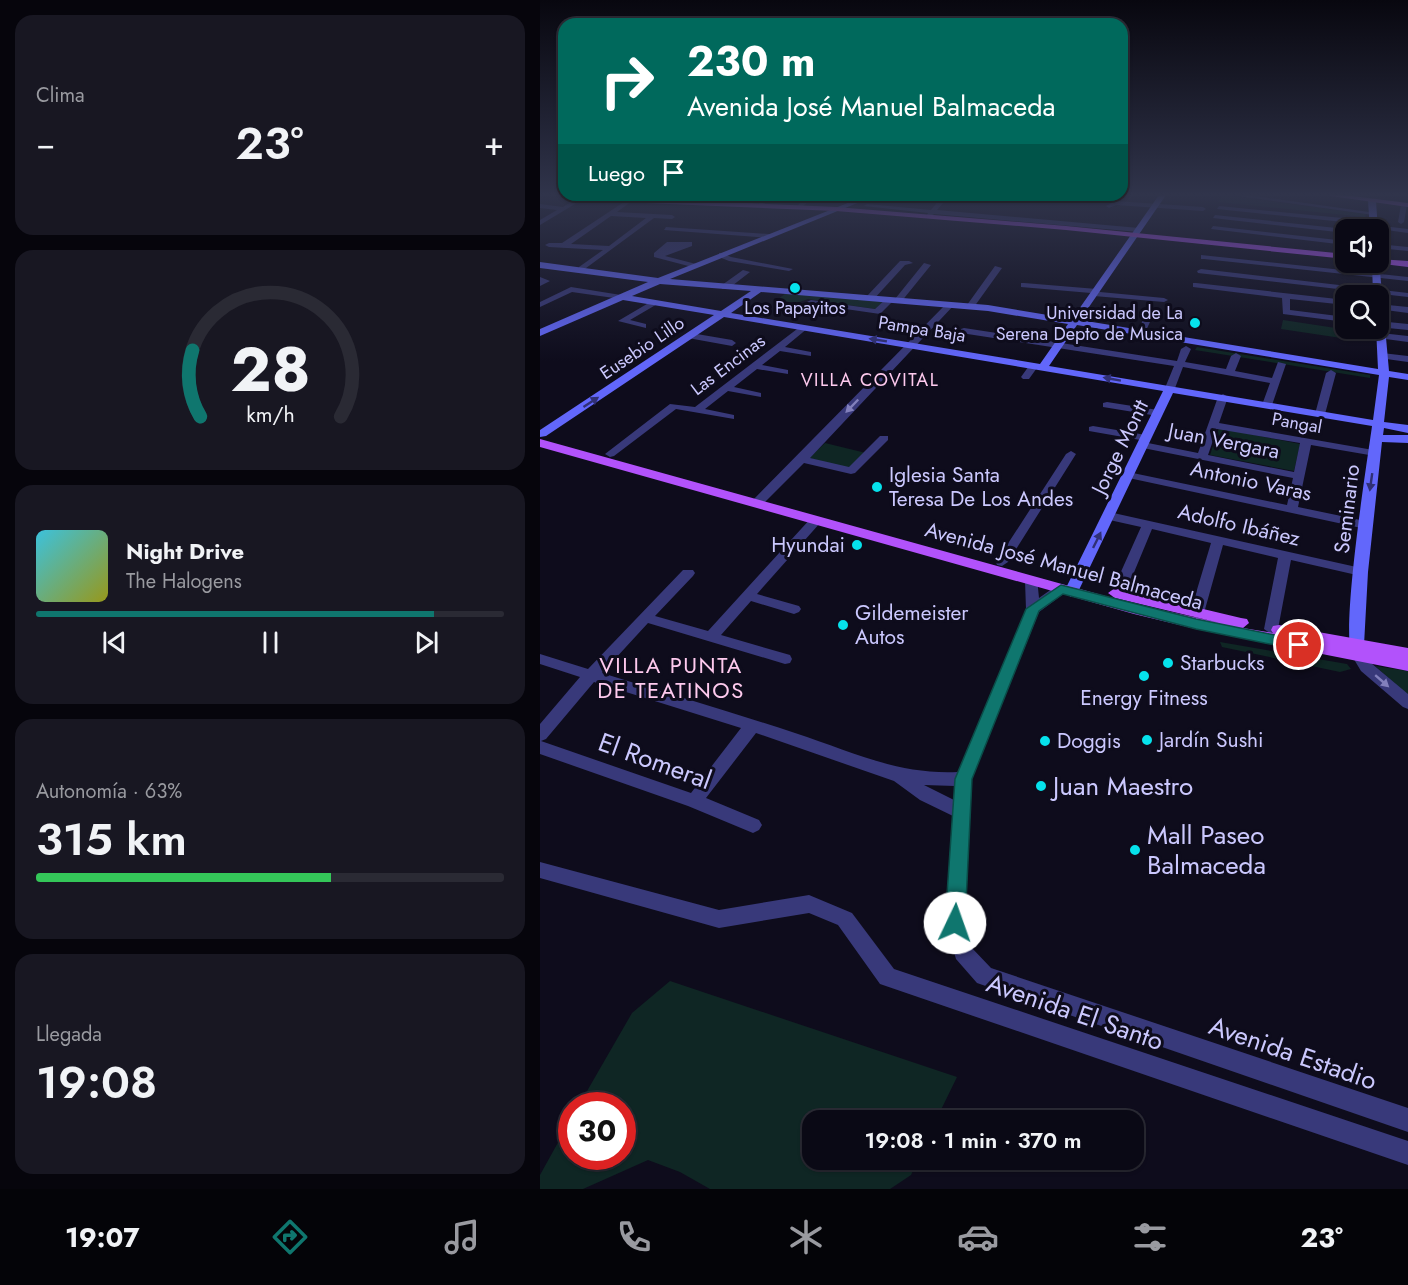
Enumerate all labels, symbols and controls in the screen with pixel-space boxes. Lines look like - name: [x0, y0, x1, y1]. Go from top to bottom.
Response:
- text: 230 m: [687, 31, 815, 92]
- icon: right: [588, 42, 666, 120]
- text: Clima: [36, 81, 85, 110]
- text: Avenida José Manuel Balmaceda: [687, 87, 1056, 126]
- text: 23°: [235, 111, 304, 176]
- text: −: [36, 120, 55, 167]
- text: +: [484, 120, 504, 167]
- icon: arrive: [657, 156, 690, 189]
- text: Luego: [588, 157, 645, 189]
- map controls: [1335, 219, 1389, 339]
- button: sound: [1335, 219, 1389, 273]
- marker: Los Papayitos: [788, 281, 802, 295]
- button: search: [1335, 285, 1389, 339]
- place label: Los Papayitos: [744, 295, 846, 321]
- place label: Universidad de La Serena Depto de Musica: [996, 300, 1183, 347]
- street label: Pampa Baja: [876, 309, 968, 349]
- street label: Eusebio Lillo: [595, 310, 690, 386]
- marker: Universidad de La Serena Depto de Musica: [1188, 316, 1202, 330]
- text: 28: [230, 324, 310, 414]
- street label: Las Encinas: [685, 328, 771, 402]
- one-way arrow: [869, 335, 888, 344]
- district label: VILLA COVITAL: [801, 367, 939, 393]
- one-way arrow: [1102, 374, 1121, 383]
- street label: Jorge Montt: [1083, 395, 1156, 502]
- one-way arrow: [583, 397, 599, 408]
- text: km/h: [246, 399, 294, 430]
- one-way arrow: [845, 399, 859, 414]
- street label: Pangal: [1270, 406, 1324, 440]
- street label: Juan Vergara: [1163, 415, 1282, 466]
- street label: Antonio Varas: [1188, 454, 1314, 508]
- place label: Iglesia Santa Teresa De Los Andes: [889, 460, 1073, 514]
- street label: Seminario: [1327, 463, 1367, 555]
- one-way arrow: [1367, 473, 1376, 492]
- marker: Iglesia Santa Teresa De Los Andes: [870, 480, 884, 494]
- street label: Adolfo Ibáñez: [1175, 496, 1303, 554]
- street label: Avenida José Manuel Balmaceda: [922, 514, 1206, 618]
- place label: Hyundai: [771, 530, 845, 560]
- one-way arrow: [1092, 531, 1102, 548]
- text: Night Drive: [126, 535, 244, 567]
- marker: Hyundai: [850, 538, 864, 552]
- text: The Halogens: [126, 567, 242, 596]
- place label: Gildemeister Autos: [855, 598, 969, 652]
- marker: Gildemeister Autos: [836, 618, 850, 632]
- pin: [1273, 619, 1324, 670]
- icon: previous: [98, 626, 131, 659]
- icon: pause: [254, 626, 287, 659]
- icon: next: [410, 626, 443, 659]
- icon: arrive: [1282, 628, 1315, 661]
- place label: Starbucks: [1180, 648, 1265, 678]
- district label: VILLA PUNTA DE TEATINOS: [597, 649, 745, 706]
- marker: Starbucks: [1161, 656, 1175, 670]
- marker: Energy Fitness: [1137, 669, 1151, 683]
- one-way arrow: [1374, 674, 1389, 687]
- place label: Energy Fitness: [1080, 683, 1208, 713]
- street label: El Romeral: [593, 723, 717, 799]
- place label: Jardín Sushi: [1156, 725, 1264, 755]
- place label: Doggis: [1057, 726, 1121, 756]
- marker: Jardín Sushi: [1140, 733, 1154, 747]
- marker: Doggis: [1038, 734, 1052, 748]
- place label: Juan Maestro: [1050, 767, 1193, 805]
- text: Autonomía · 63%: [36, 777, 182, 806]
- marker: Juan Maestro: [1034, 779, 1048, 793]
- text: 315 km: [36, 807, 187, 872]
- place label: Mall Paseo Balmaceda: [1147, 816, 1266, 884]
- marker: Mall Paseo Balmaceda: [1128, 843, 1142, 857]
- position arrow: [923, 891, 987, 955]
- street label: Avenida El Santo: [981, 964, 1169, 1060]
- street label: Avenida Estadio: [1204, 1007, 1382, 1099]
- text: Llegada: [36, 1020, 102, 1049]
- text: 19:08: [36, 1050, 157, 1115]
- speed limit sign: 30: [558, 1092, 636, 1170]
- text: 19:08 · 1 min · 370 m: [865, 1124, 1081, 1156]
- icon: directions: [269, 1216, 311, 1258]
- icon: music: [441, 1216, 483, 1258]
- icon: phone: [613, 1216, 655, 1258]
- icon: climate: [785, 1216, 827, 1258]
- icon: car: [957, 1216, 999, 1258]
- icon: filters: [1129, 1216, 1171, 1258]
- text: 19:07: [65, 1218, 140, 1257]
- text: 23°: [1300, 1218, 1343, 1257]

